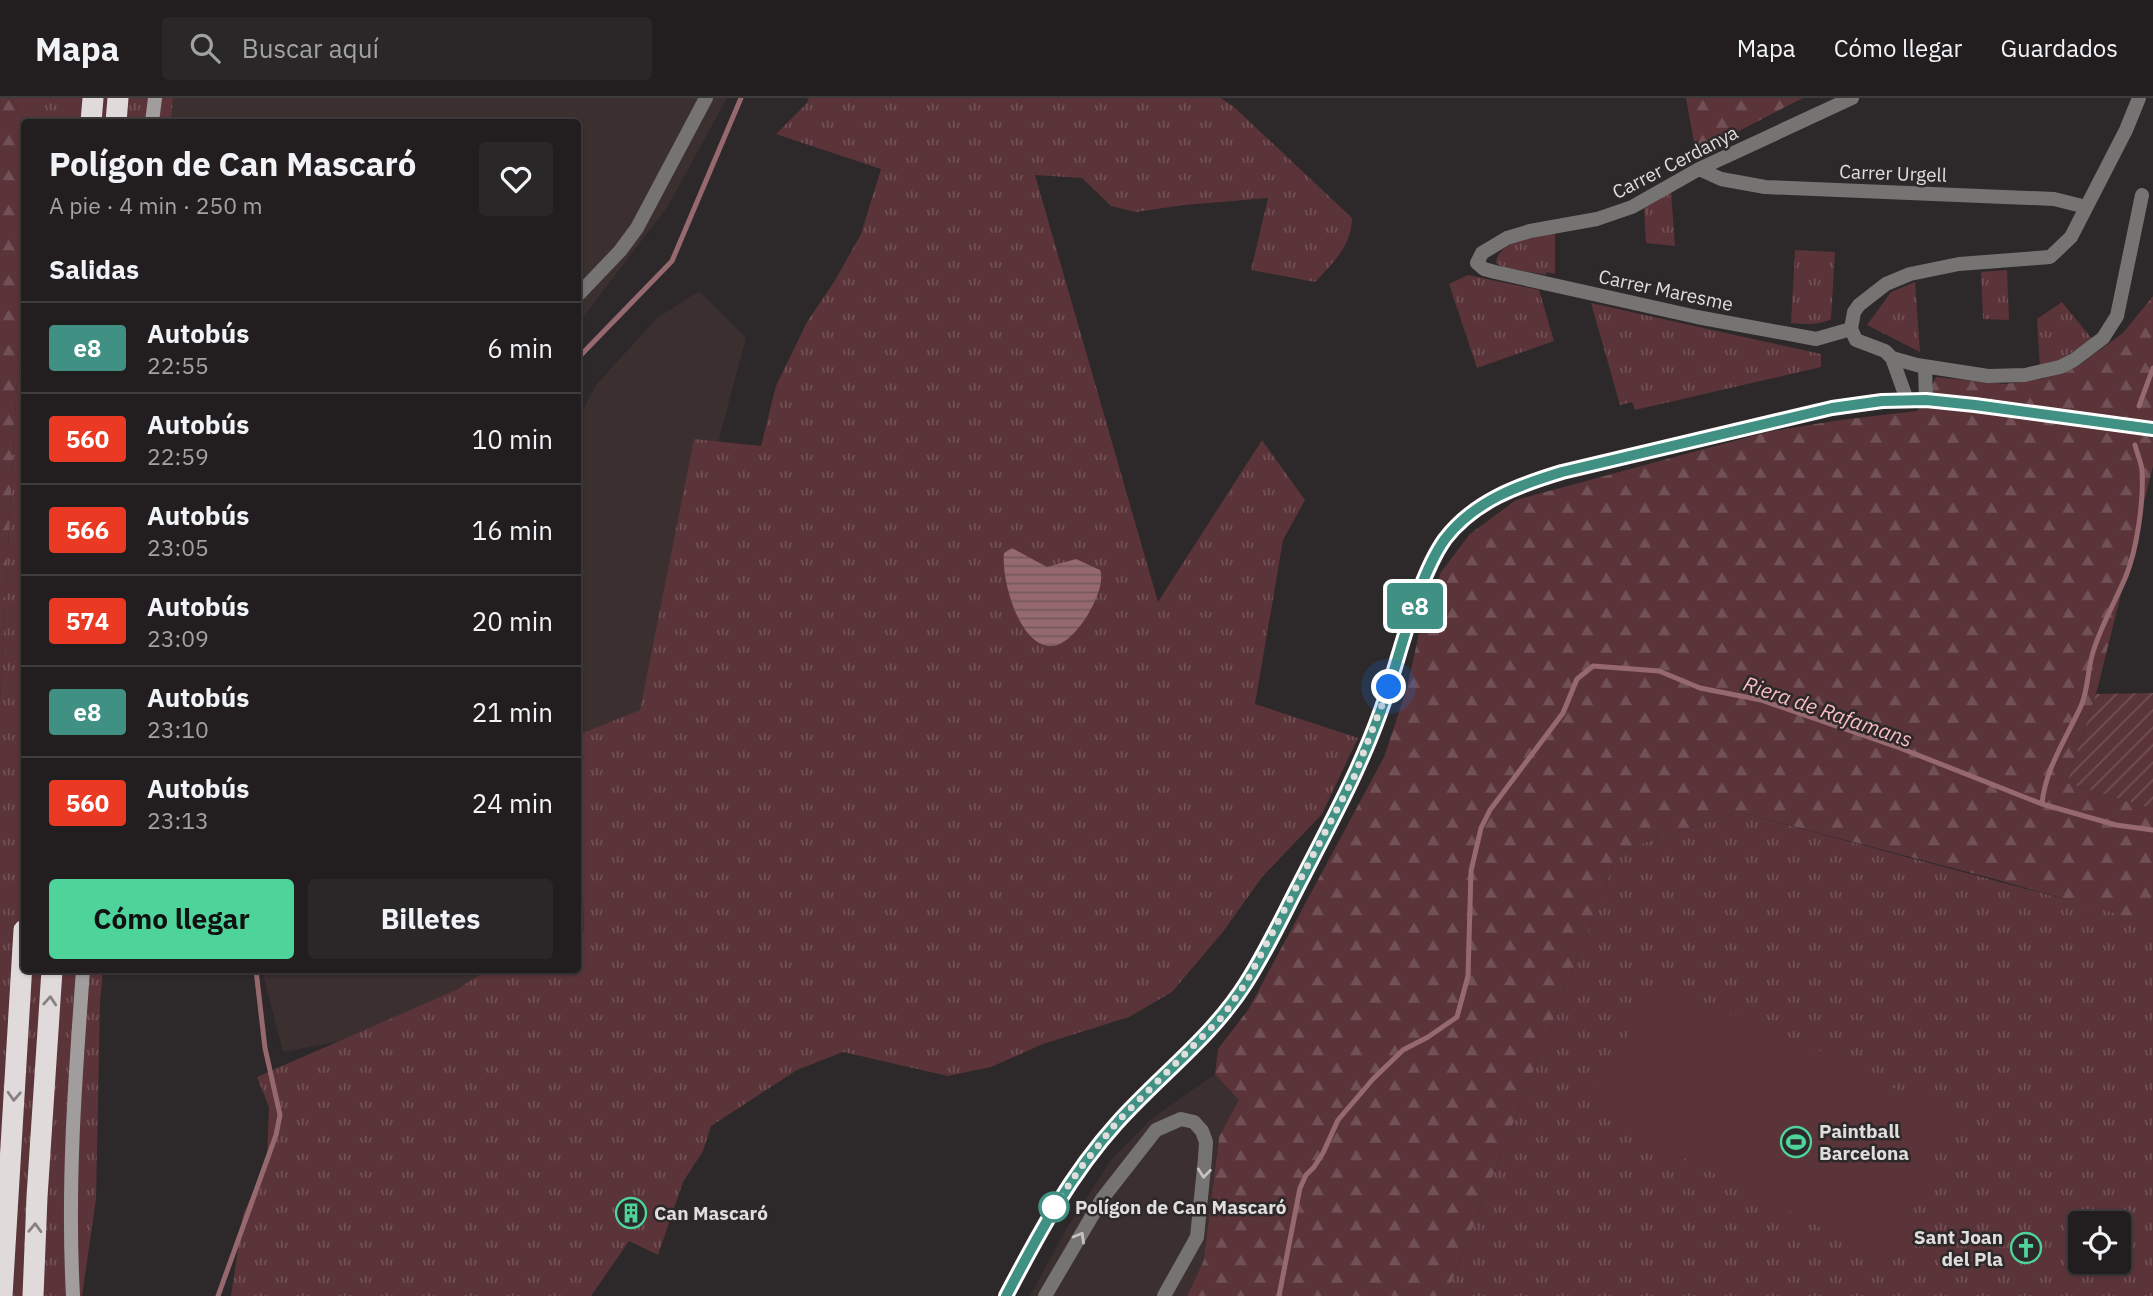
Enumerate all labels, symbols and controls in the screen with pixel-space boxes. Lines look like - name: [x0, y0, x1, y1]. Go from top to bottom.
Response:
- search box: [162, 17, 652, 80]
- text: Mapa: [35, 27, 120, 70]
- icon: search: [186, 29, 224, 67]
- text: Buscar aquí: [242, 31, 379, 65]
- text: Mapa: [1737, 32, 1796, 64]
- text: Cómo llegar: [1834, 32, 1962, 64]
- text: Guardados: [2000, 32, 2118, 64]
- street label: Carrer Cerdanya: [1608, 120, 1742, 204]
- text: Polígon de Can Mascaró: [49, 142, 416, 185]
- button: heart: [479, 142, 553, 216]
- street label: Carrer Urgell: [1839, 159, 1947, 187]
- text: A pie · 4 min · 250 m: [49, 190, 263, 220]
- text: Salidas: [49, 252, 139, 286]
- street label: Carrer Maresme: [1597, 264, 1735, 316]
- text: Autobús: [147, 316, 249, 350]
- text: 6 min: [487, 331, 553, 365]
- text: e8: [74, 332, 101, 364]
- text: 22:55: [147, 350, 209, 380]
- text: Autobús: [147, 407, 249, 441]
- text: 10 min: [472, 422, 553, 456]
- text: 560: [66, 423, 109, 455]
- text: 22:59: [147, 441, 209, 471]
- text: Autobús: [147, 498, 249, 532]
- text: 16 min: [472, 513, 553, 547]
- text: 566: [66, 514, 109, 546]
- text: 23:05: [147, 532, 209, 562]
- line badge: e8: [1384, 583, 1446, 629]
- text: Autobús: [147, 589, 249, 623]
- text: e8: [1401, 590, 1429, 622]
- text: 20 min: [472, 604, 553, 638]
- text: 574: [66, 605, 109, 637]
- text: 23:09: [147, 623, 209, 653]
- your location: [1371, 669, 1406, 704]
- water label: Riera de Rafamans: [1740, 669, 1916, 753]
- text: Autobús: [147, 680, 249, 714]
- text: 21 min: [472, 695, 553, 729]
- text: e8: [74, 696, 101, 728]
- text: 23:10: [147, 714, 209, 744]
- text: Autobús: [147, 771, 249, 805]
- text: 24 min: [472, 786, 553, 820]
- text: 560: [66, 787, 109, 819]
- text: 23:13: [147, 805, 209, 835]
- button: Cómo llegar: [49, 879, 294, 959]
- button: Billetes: [308, 879, 553, 959]
- one-way arrow: [42, 995, 57, 1006]
- one-way arrow: [7, 1090, 22, 1101]
- place label: Paintball Barcelona: [1819, 1119, 1909, 1165]
- sports icon: Paintball Barcelona: [1779, 1125, 1813, 1159]
- one-way arrow: [1196, 1167, 1211, 1179]
- marker: Polígon de Can Mascaró: [1039, 1192, 1069, 1222]
- place label: Polígon de Can Mascaró: [1075, 1195, 1287, 1219]
- building icon: Can Mascaró: [614, 1196, 648, 1230]
- place label: Can Mascaró: [654, 1201, 768, 1225]
- map controls: [2068, 1211, 2131, 1274]
- button: locate: [2068, 1211, 2131, 1274]
- one-way arrow: [28, 1222, 43, 1233]
- place label: Sant Joan del Pla: [1914, 1225, 2003, 1271]
- church icon: Sant Joan del Pla: [2009, 1231, 2043, 1265]
- one-way arrow: [1071, 1232, 1084, 1245]

